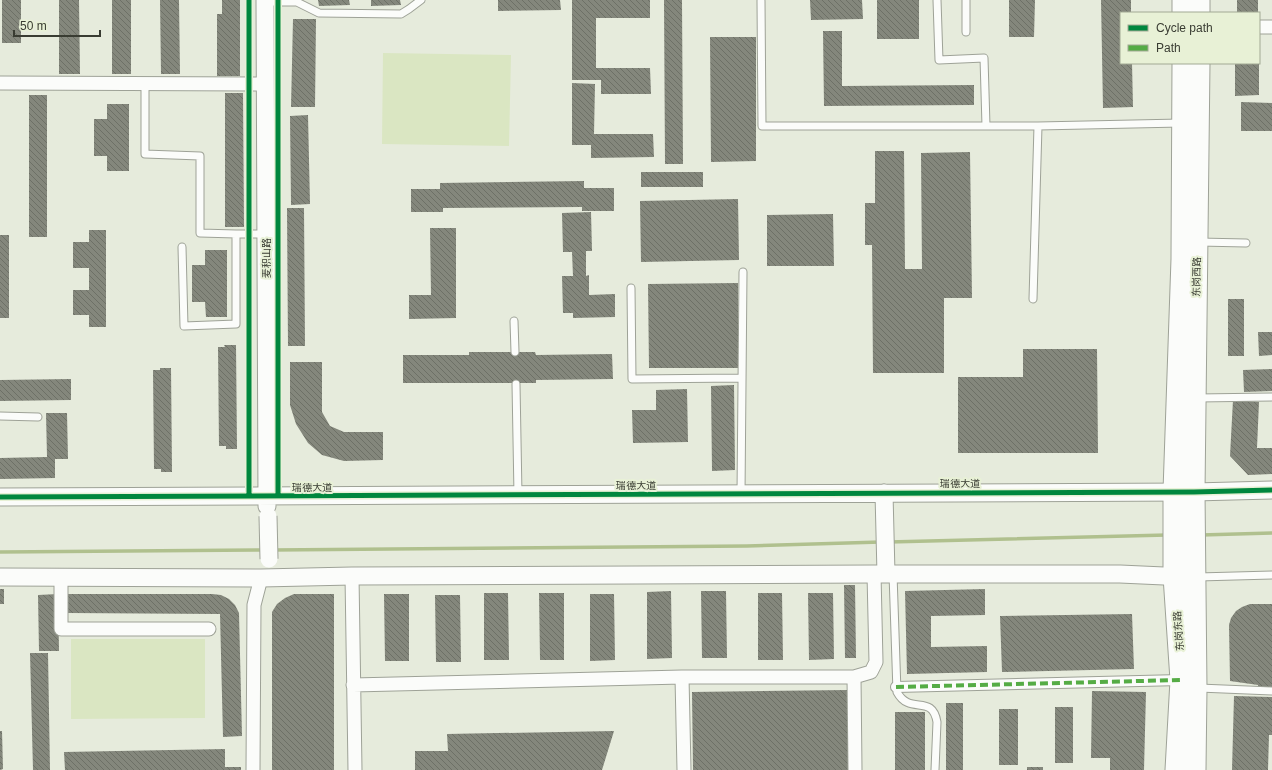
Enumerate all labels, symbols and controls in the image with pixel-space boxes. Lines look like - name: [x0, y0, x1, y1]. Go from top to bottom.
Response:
- scale bar: [14, 12, 100, 38]
- legend: [1120, 12, 1260, 64]
- text: 50 m: [20, 19, 47, 33]
- text: Cycle path: [1156, 21, 1213, 35]
- text: Path: [1156, 41, 1181, 55]
- street label: 麦积山路: [261, 238, 272, 278]
- street label: 东岗西路: [1191, 257, 1202, 297]
- street label: 瑞德大道: [940, 478, 980, 489]
- street label: 瑞德大道: [616, 480, 656, 491]
- street label: 瑞德大道: [292, 482, 332, 493]
- street label: 东岗东路: [1172, 611, 1185, 651]

